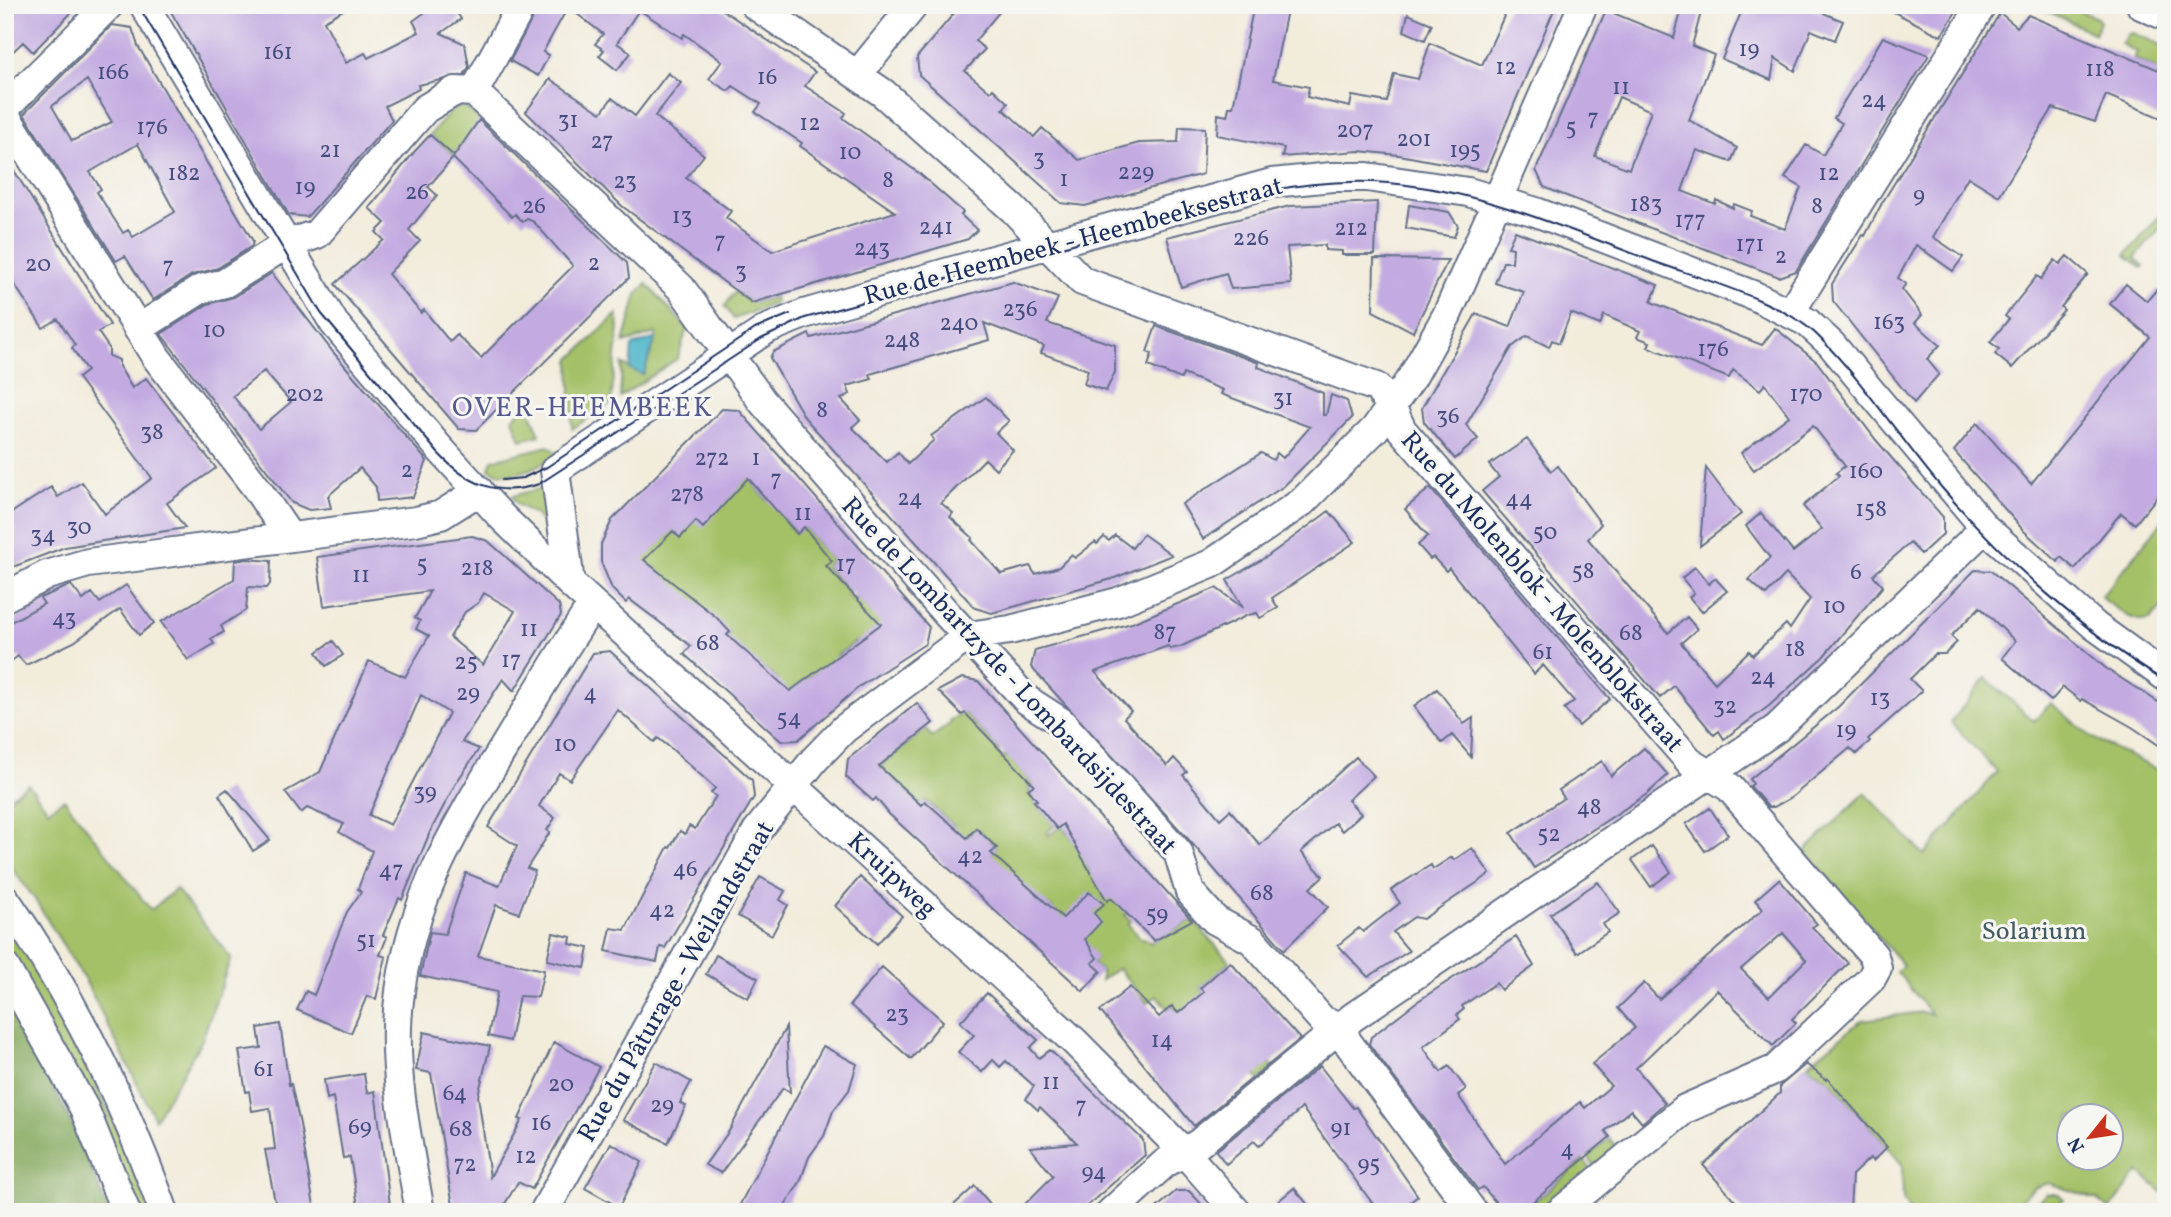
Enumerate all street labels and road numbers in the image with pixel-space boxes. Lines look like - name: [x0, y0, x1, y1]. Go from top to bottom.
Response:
- street label: Rue de Heembeek - Heembeeksestraat: [860, 169, 1287, 315]
- street label: Rue du Molenblok - Molenblokstraat: [1392, 424, 1691, 761]
- street label: Rue de Lombartzyde - Lombardsijdestraat: [832, 489, 1185, 863]
- street label: Rue du Pâturage - Weilandstraat: [570, 815, 784, 1149]
- street label: Kruipweg: [839, 824, 945, 927]

